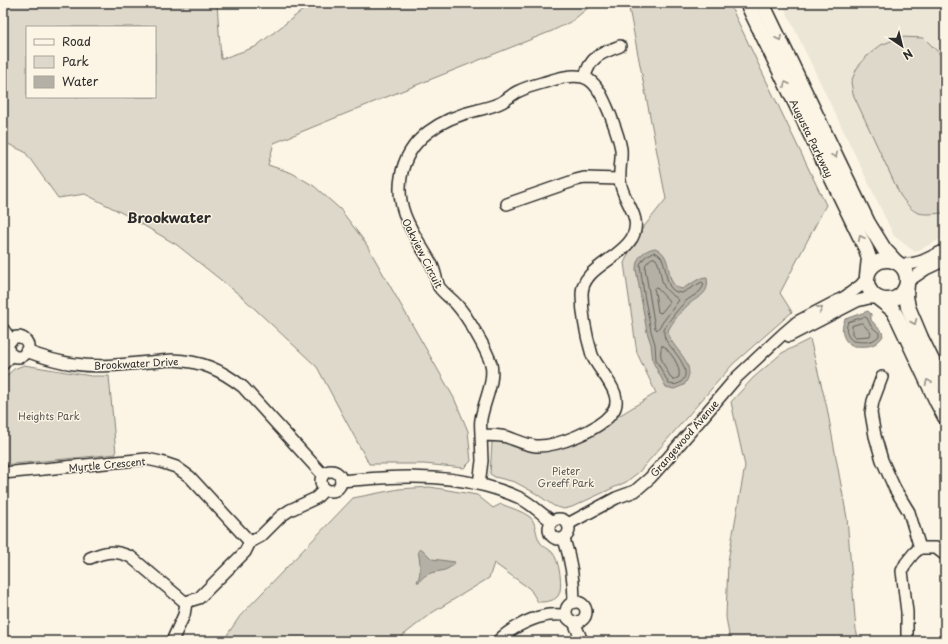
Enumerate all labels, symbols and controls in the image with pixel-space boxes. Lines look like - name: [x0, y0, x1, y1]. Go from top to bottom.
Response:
- legend: [26, 26, 156, 98]
- north arrow: [882, 26, 922, 66]
- text: Road: [62, 32, 91, 50]
- one-way arrow: [774, 34, 782, 42]
- text: N: [899, 45, 916, 64]
- text: Park: [62, 52, 89, 70]
- text: Water: [62, 72, 99, 90]
- one-way arrow: [783, 80, 791, 88]
- street label: Augusta Parkway: [786, 96, 837, 180]
- one-way arrow: [830, 151, 838, 159]
- district label: Brookwater: [127, 207, 212, 228]
- street label: Oakview Circuit: [399, 216, 447, 290]
- one-way arrow: [858, 235, 866, 243]
- one-way arrow: [816, 306, 824, 314]
- one-way arrow: [909, 317, 917, 325]
- street label: Brookwater Drive: [93, 353, 179, 373]
- one-way arrow: [925, 378, 933, 386]
- street label: Grangewood Avenue: [646, 396, 722, 480]
- park label: Heights Park: [18, 408, 80, 423]
- street label: Myrtle Crescent: [68, 453, 146, 475]
- park label: Pieter Greeff Park: [538, 463, 594, 490]

